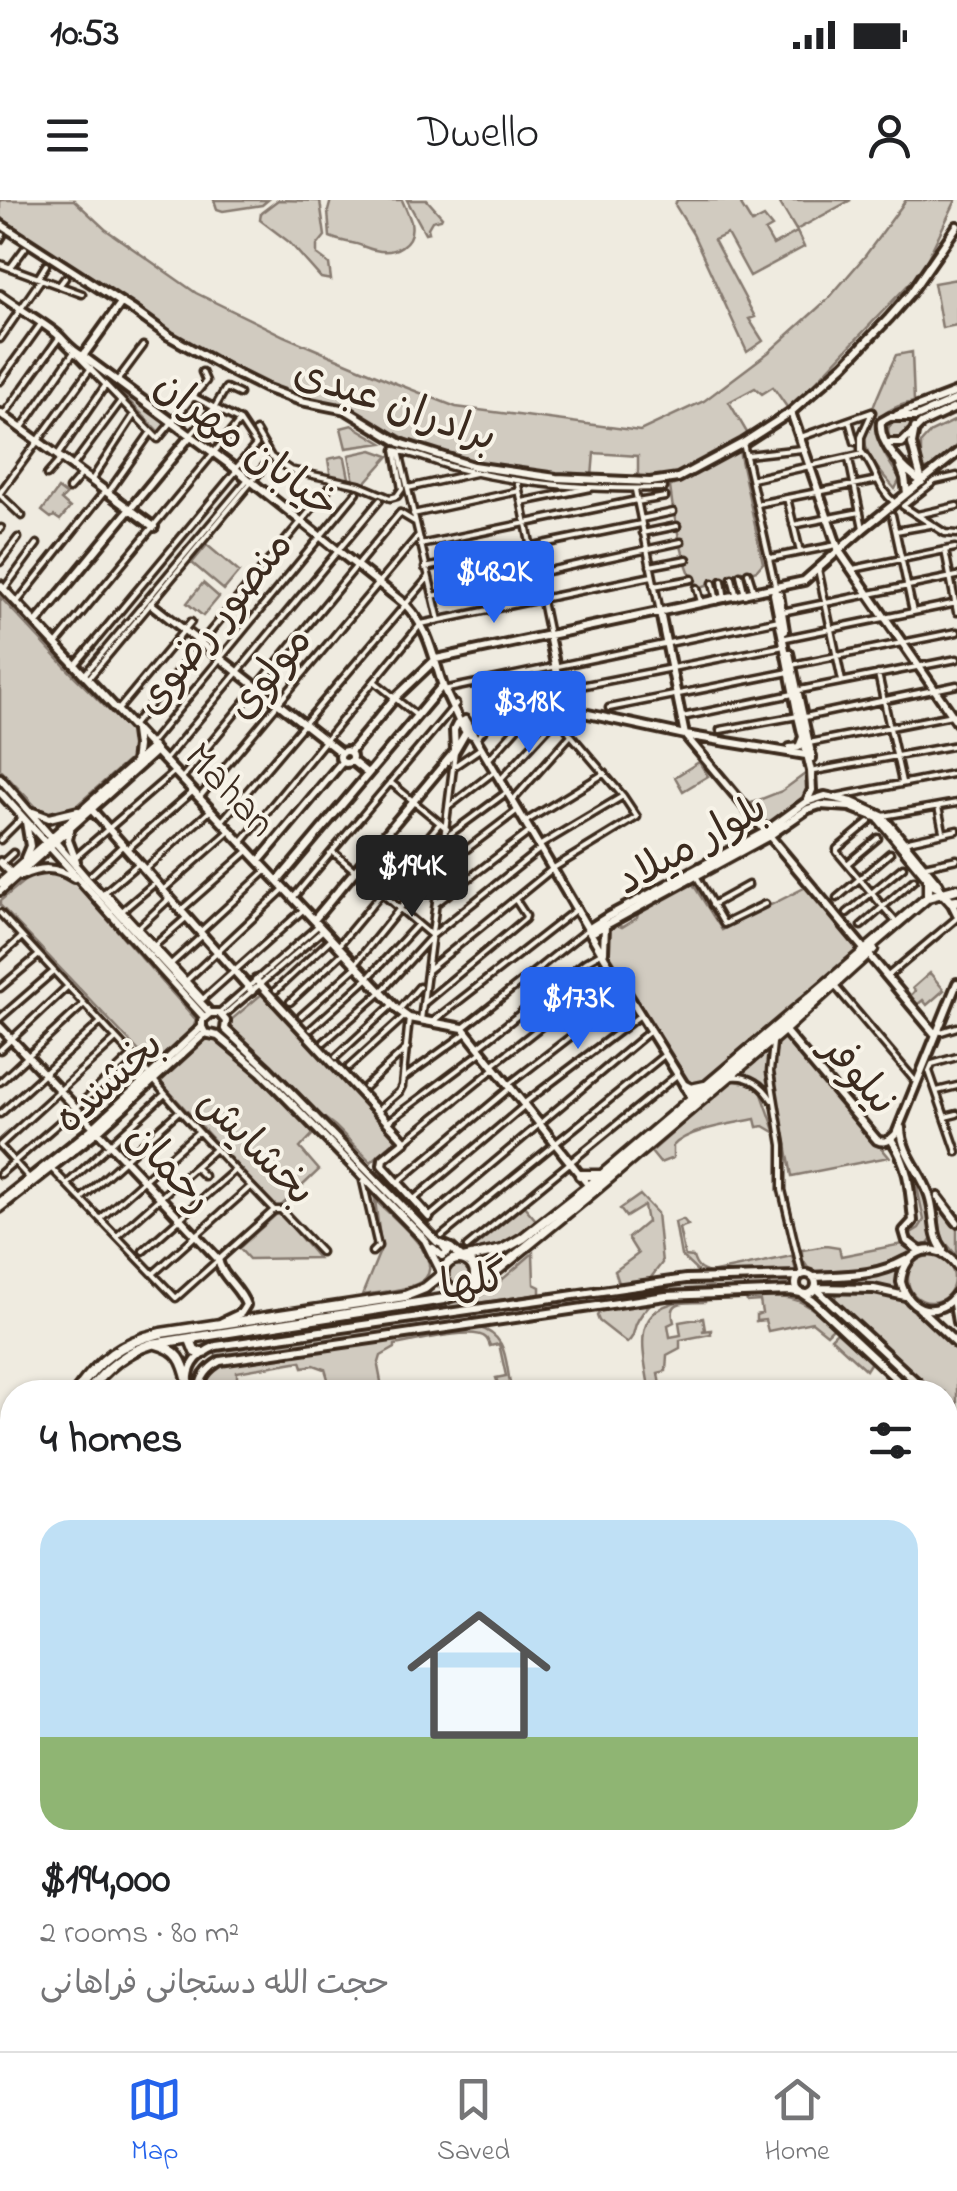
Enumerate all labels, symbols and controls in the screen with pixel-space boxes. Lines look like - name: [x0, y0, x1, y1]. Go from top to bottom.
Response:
- text: 10:53: [50, 7, 119, 63]
- text: Dwello: [418, 102, 539, 168]
- icon: menu: [40, 108, 95, 163]
- icon: person: [862, 108, 917, 163]
- street label: برادران عبدی: [285, 343, 504, 469]
- street label: خیابان مهران: [140, 357, 351, 537]
- street label: منصور رضوی: [122, 518, 309, 729]
- pin: $482K: [424, 541, 564, 626]
- text: $482K: [456, 550, 532, 597]
- street label: مولوی: [213, 614, 328, 734]
- pin: $318K: [459, 671, 599, 756]
- text: $318K: [494, 680, 564, 727]
- street label: Mahan: [168, 729, 289, 853]
- street label: بلوار میلاد: [605, 779, 779, 913]
- pin: $194K: [342, 835, 482, 920]
- text: $194K: [378, 844, 446, 891]
- pin: $173K: [508, 967, 648, 1052]
- text: $173K: [542, 976, 614, 1023]
- street label: بخشنده: [41, 1017, 179, 1149]
- street label: نیلوفر: [803, 1019, 911, 1130]
- street label: بخشایش: [182, 1075, 328, 1221]
- street label: رحمان: [110, 1110, 227, 1229]
- street label: گلها: [436, 1249, 511, 1318]
- text: 4 homes: [40, 1410, 182, 1471]
- icon: filters: [863, 1413, 918, 1468]
- icon: home: [389, 1585, 569, 1765]
- text: $194,000: [40, 1850, 170, 1911]
- text: 2 rooms · 80 m²: [40, 1911, 239, 1958]
- text: حجت الله دستجانی فراهانی: [40, 1962, 390, 2009]
- tab: Map: [127, 2072, 182, 2173]
- tab: Saved: [437, 2072, 510, 2173]
- tab: Home: [765, 2072, 830, 2173]

